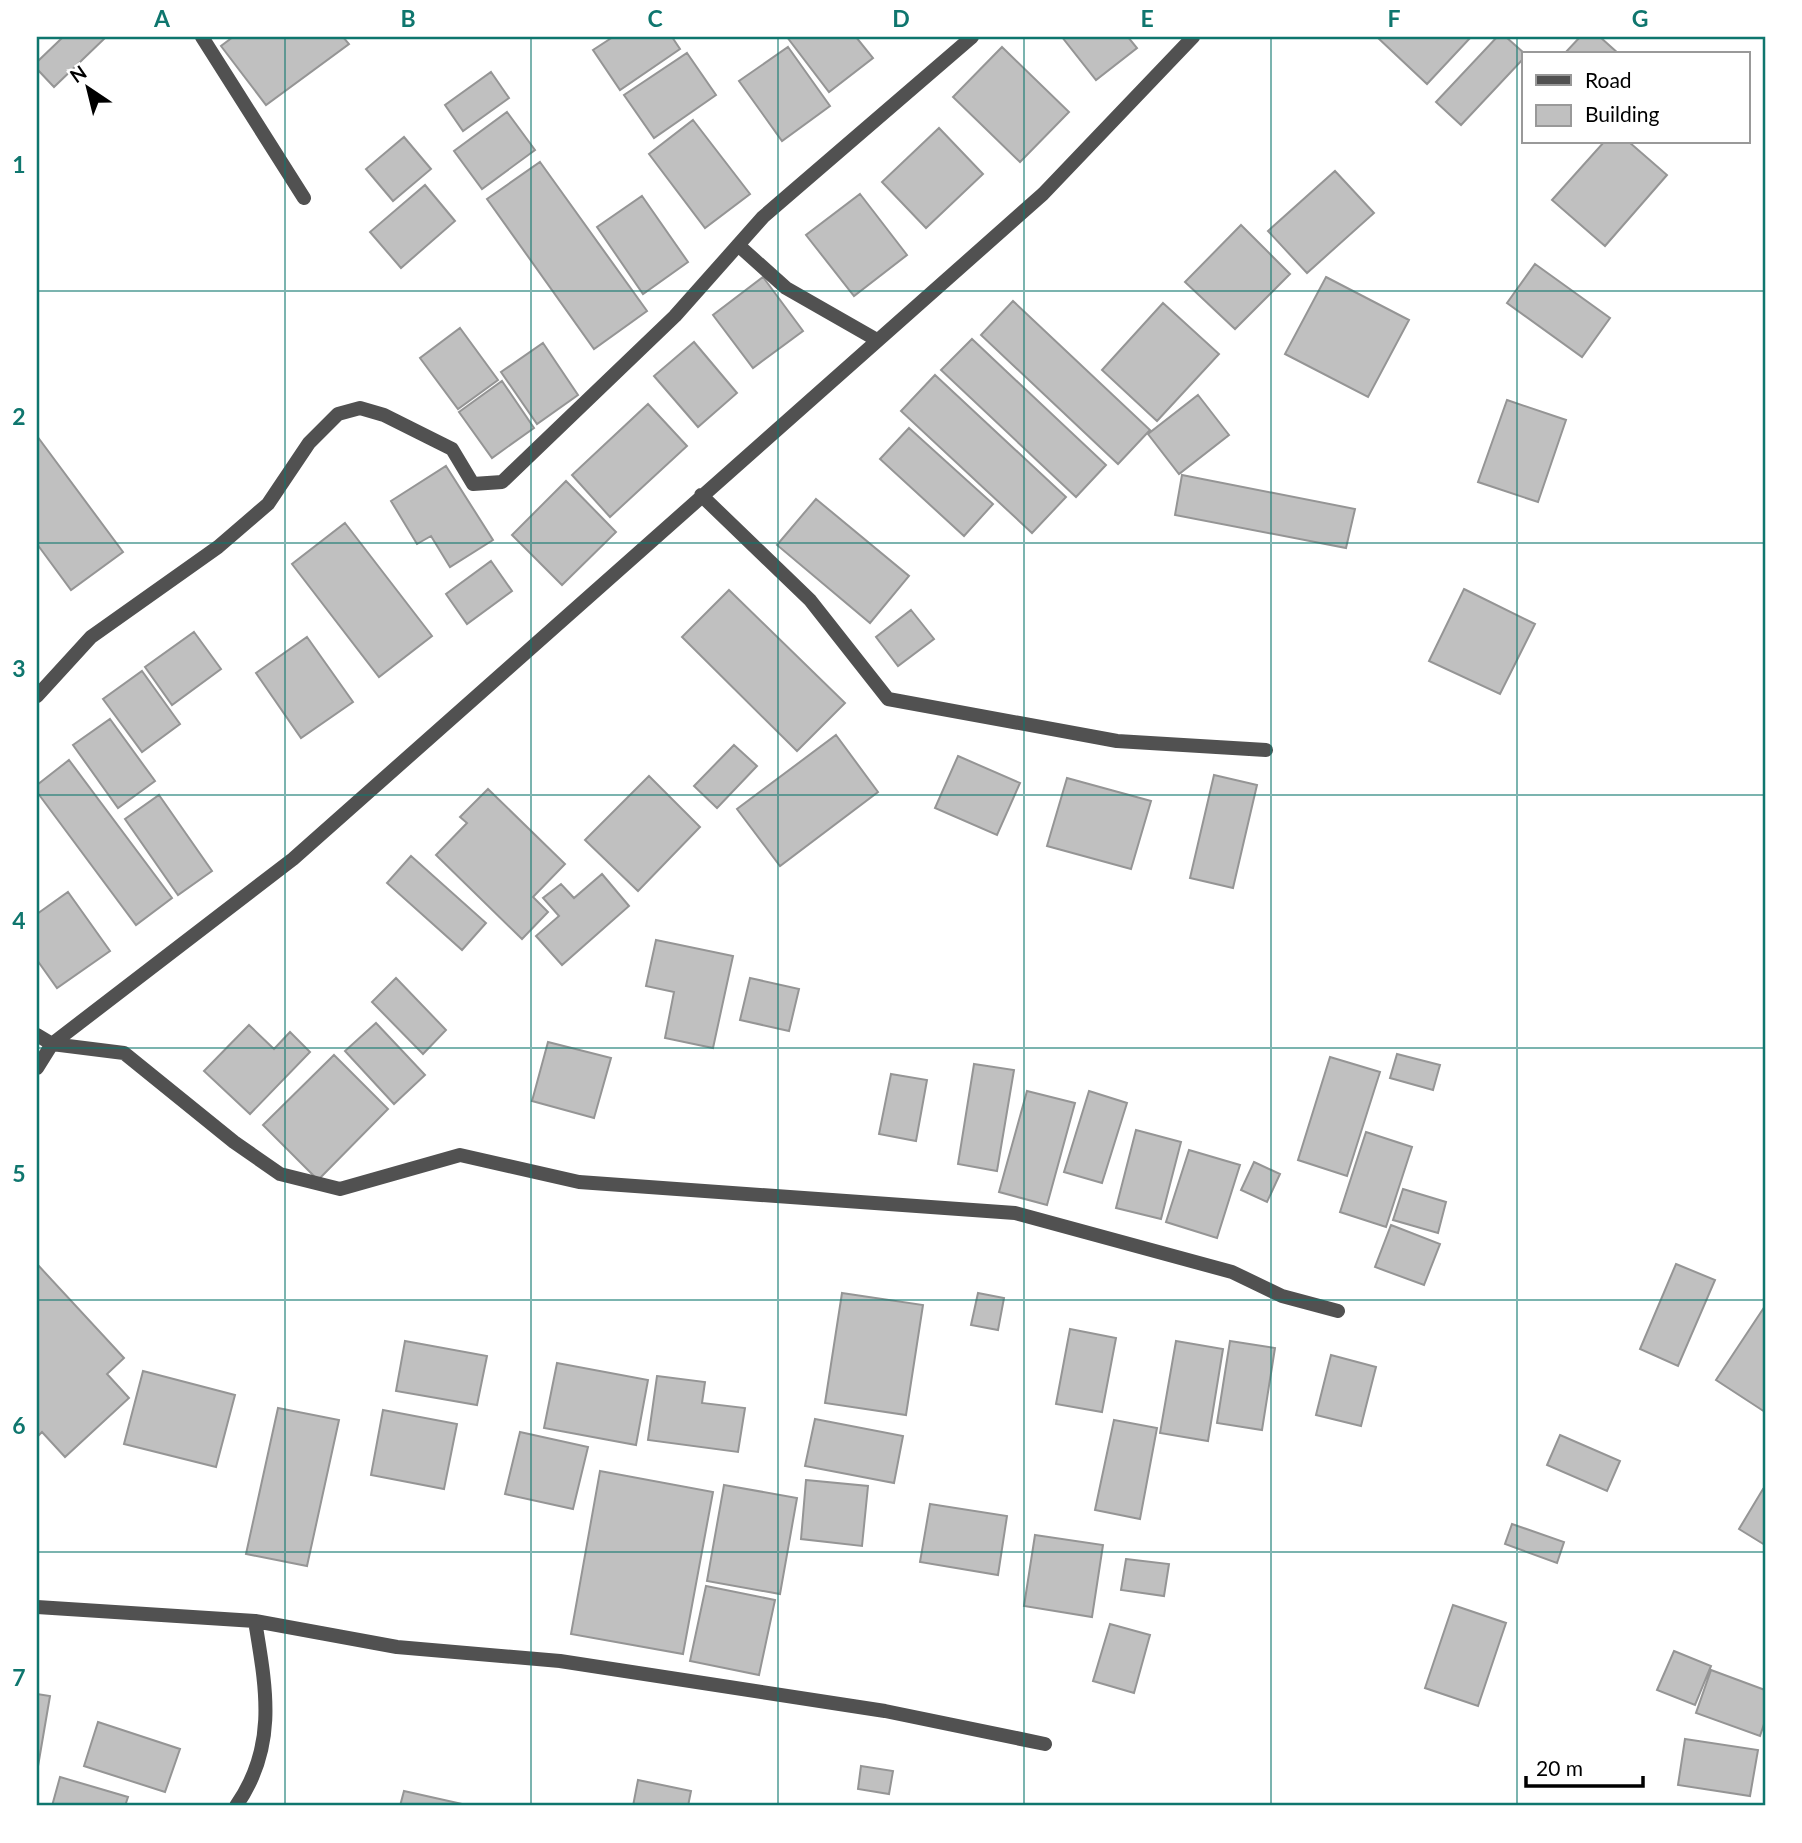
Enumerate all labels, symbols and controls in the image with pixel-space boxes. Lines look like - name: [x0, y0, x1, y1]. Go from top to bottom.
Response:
- text: A: [153, 4, 171, 32]
- text: B: [400, 4, 416, 32]
- text: C: [647, 4, 663, 32]
- text: D: [892, 4, 910, 32]
- text: E: [1140, 4, 1154, 32]
- text: F: [1387, 4, 1401, 32]
- text: G: [1632, 4, 1648, 32]
- north arrow: [52, 52, 122, 122]
- legend: [1522, 52, 1750, 144]
- text: N: [65, 60, 91, 87]
- text: Road: [1585, 67, 1632, 92]
- text: Building: [1585, 101, 1660, 126]
- text: 1: [12, 150, 26, 178]
- text: 2: [12, 402, 26, 430]
- text: 3: [12, 654, 26, 682]
- text: 4: [12, 906, 26, 934]
- text: 5: [12, 1159, 26, 1187]
- text: 6: [12, 1411, 26, 1439]
- text: 7: [12, 1663, 26, 1691]
- scale bar: [1526, 1745, 1643, 1789]
- text: 20 m: [1536, 1755, 1583, 1780]

